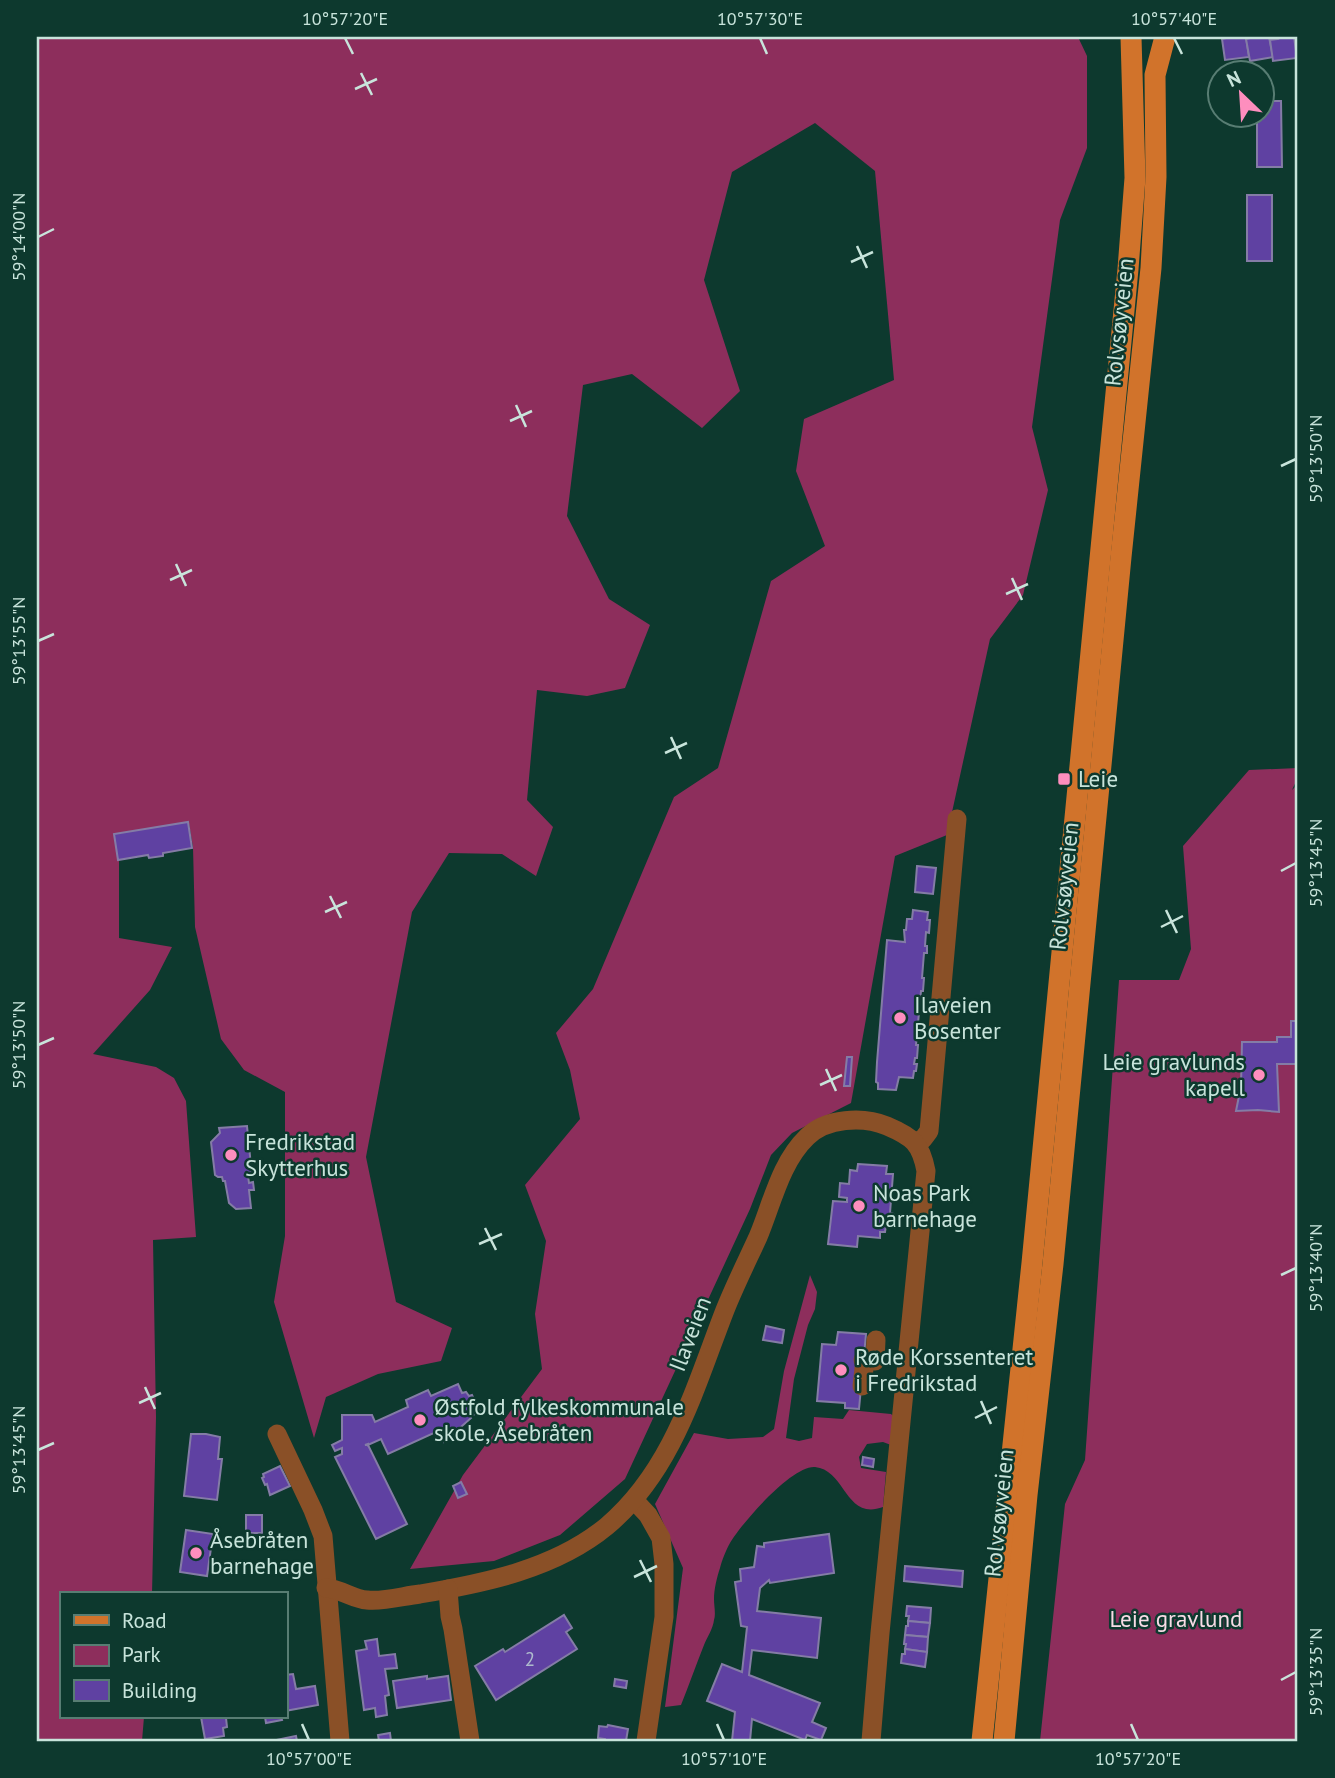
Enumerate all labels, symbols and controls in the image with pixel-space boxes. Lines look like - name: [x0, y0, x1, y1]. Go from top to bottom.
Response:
- text: 10°57'20"E: [302, 7, 388, 30]
- text: 10°57'30"E: [717, 7, 803, 30]
- text: 10°57'40"E: [1131, 7, 1217, 30]
- north arrow: [1206, 60, 1276, 130]
- text: N: [1223, 65, 1245, 92]
- text: 59°14'00"N: [7, 193, 30, 281]
- street label: Rolvsøyveien: [1097, 257, 1140, 387]
- text: 59°13'50"N: [1304, 415, 1327, 503]
- text: 59°13'55"N: [7, 597, 30, 685]
- place label: Leie: [1078, 764, 1118, 793]
- marker: Leie: [1056, 771, 1072, 787]
- text: 59°13'45"N: [1304, 819, 1327, 907]
- street label: Rolvsøyveien: [1042, 821, 1085, 951]
- place label: Ilaveien Bosenter: [914, 990, 1001, 1045]
- text: 59°13'50"N: [7, 1001, 30, 1089]
- marker: Ilaveien Bosenter: [892, 1010, 908, 1026]
- place label: Leie gravlunds kapell: [1102, 1047, 1245, 1102]
- marker: Leie gravlunds kapell: [1251, 1067, 1267, 1083]
- place label: Fredrikstad Skytterhus: [245, 1127, 355, 1182]
- marker: Fredrikstad Skytterhus: [223, 1147, 239, 1163]
- place label: Noas Park barnehage: [873, 1178, 977, 1233]
- marker: Noas Park barnehage: [851, 1198, 867, 1214]
- text: 59°13'40"N: [1304, 1224, 1327, 1312]
- street label: Ilaveien: [662, 1292, 717, 1375]
- place label: Røde Korssenteret i Fredrikstad: [855, 1342, 1034, 1397]
- marker: Røde Korssenteret i Fredrikstad: [833, 1362, 849, 1378]
- place label: Østfold fylkeskommunale skole, Åsebråten: [434, 1392, 684, 1447]
- text: 59°13'45"N: [7, 1406, 30, 1494]
- marker: Østfold fylkeskommunale skole, Åsebråten: [412, 1412, 428, 1428]
- street label: Rolvsøyveien: [977, 1448, 1020, 1578]
- place label: Åsebråten barnehage: [210, 1525, 314, 1580]
- marker: Åsebråten barnehage: [188, 1545, 204, 1561]
- legend: [60, 1592, 287, 1718]
- park label: Leie gravlund: [1110, 1604, 1242, 1633]
- text: Road: [122, 1607, 166, 1634]
- text: 59°13'35"N: [1304, 1628, 1327, 1716]
- text: Park: [122, 1641, 161, 1668]
- house number: 2: [525, 1647, 535, 1671]
- text: Building: [122, 1677, 197, 1704]
- text: 10°57'00"E: [266, 1747, 352, 1770]
- text: 10°57'10"E: [681, 1747, 767, 1770]
- text: 10°57'20"E: [1095, 1747, 1181, 1770]

